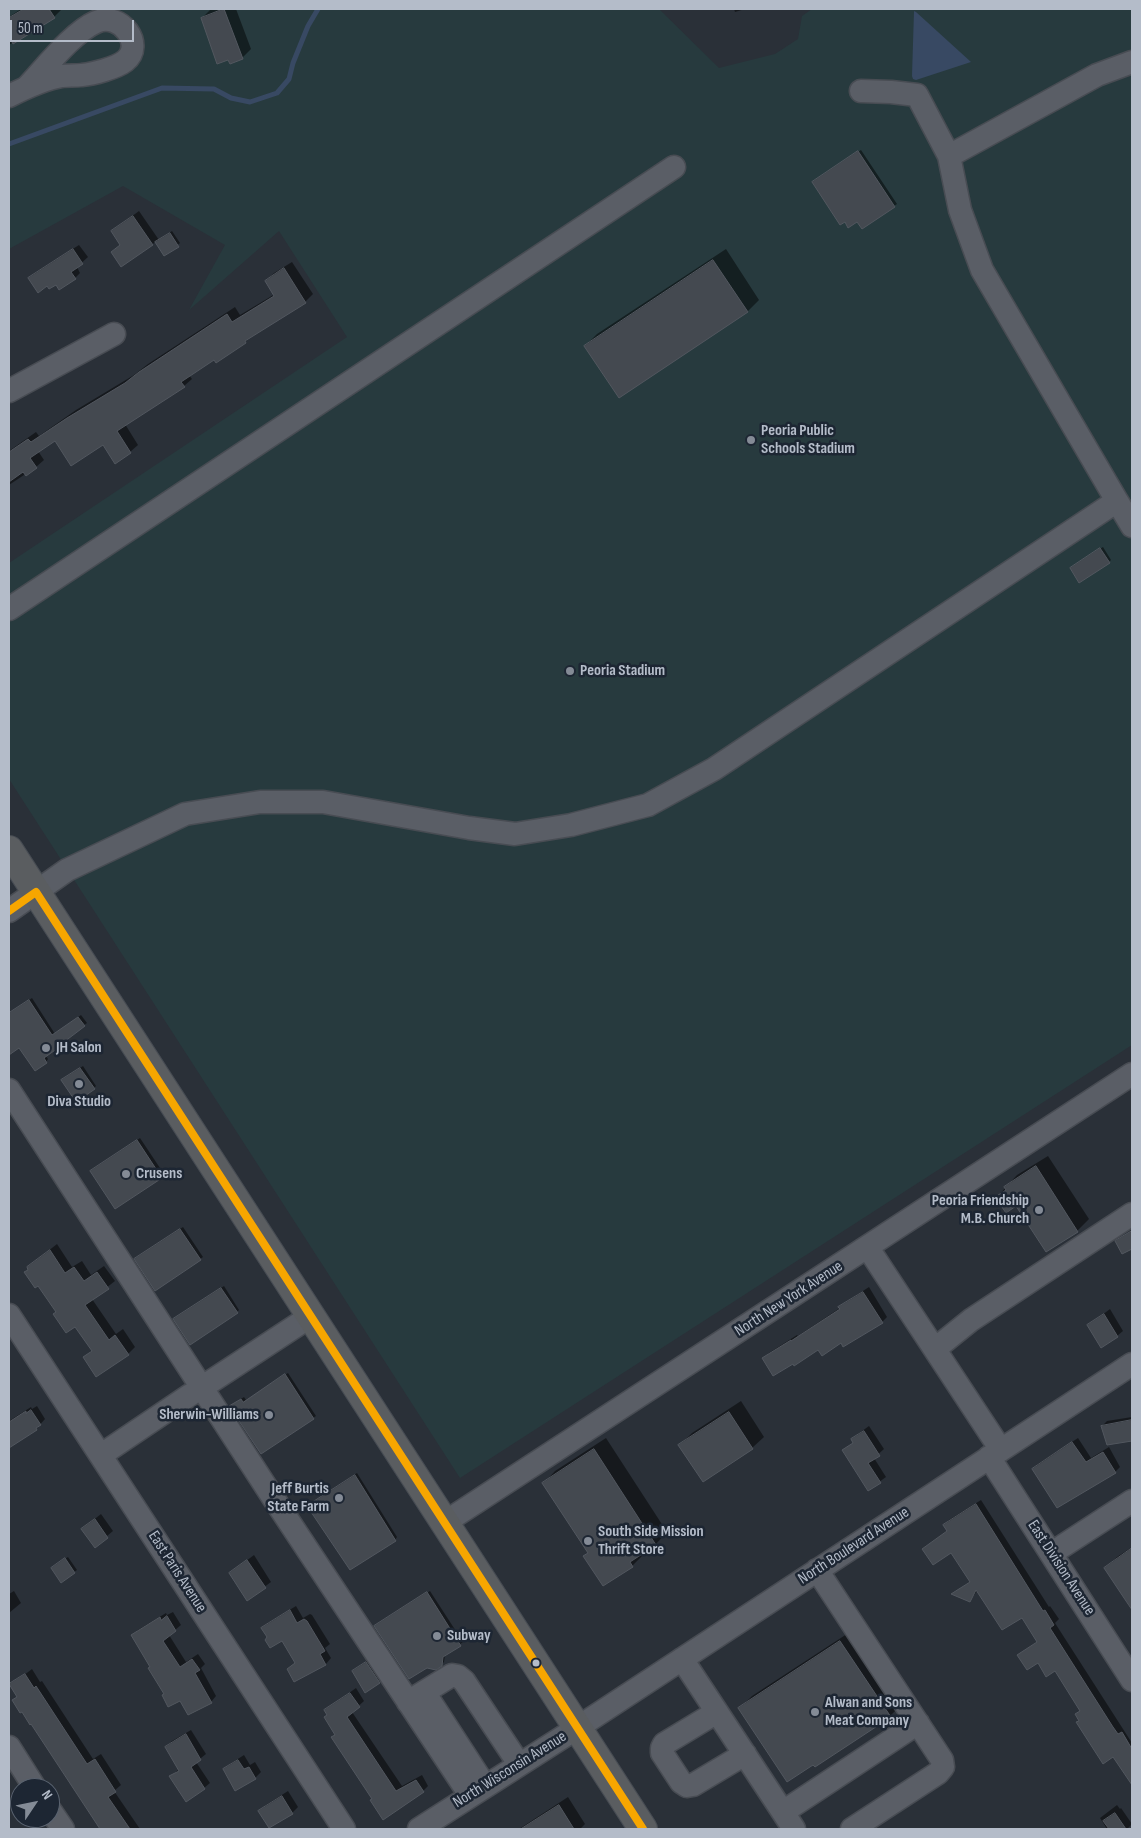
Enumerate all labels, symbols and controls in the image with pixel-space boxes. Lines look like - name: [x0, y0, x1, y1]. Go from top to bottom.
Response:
- scale bar: [12, 10, 136, 42]
- text: 50 m: [18, 19, 43, 38]
- place label: Peoria Public Schools Stadium: [761, 421, 855, 459]
- marker: Peoria Public Schools Stadium: [745, 434, 757, 446]
- place label: Peoria Stadium: [580, 661, 665, 681]
- marker: Peoria Stadium: [564, 665, 576, 677]
- place label: JH Salon: [56, 1038, 102, 1058]
- marker: JH Salon: [40, 1042, 52, 1054]
- marker: Diva Studio: [73, 1078, 85, 1090]
- place label: Diva Studio: [47, 1092, 111, 1112]
- place label: Crusens: [136, 1164, 182, 1184]
- marker: Crusens: [120, 1168, 132, 1180]
- place label: Peoria Friendship M.B. Church: [932, 1191, 1029, 1229]
- marker: Peoria Friendship M.B. Church: [1033, 1204, 1045, 1216]
- street label: North New York Avenue: [731, 1257, 847, 1341]
- place label: Sherwin-Williams: [159, 1405, 259, 1425]
- marker: Sherwin-Williams: [263, 1409, 275, 1421]
- place label: Jeff Burtis State Farm: [267, 1479, 329, 1517]
- marker: Jeff Burtis State Farm: [333, 1492, 345, 1504]
- street label: North Boulevard Avenue: [795, 1503, 913, 1589]
- street label: East Division Avenue: [1023, 1517, 1099, 1619]
- place label: South Side Mission Thrift Store: [598, 1522, 704, 1560]
- street label: East Paris Avenue: [144, 1528, 210, 1616]
- marker: South Side Mission Thrift Store: [582, 1535, 594, 1547]
- place label: Subway: [447, 1626, 491, 1646]
- marker: Subway: [431, 1630, 443, 1642]
- unlabelled marker: [531, 1658, 541, 1668]
- place label: Alwan and Sons Meat Company: [825, 1693, 912, 1731]
- marker: Alwan and Sons Meat Company: [809, 1706, 821, 1718]
- street label: North Wisconsin Avenue: [450, 1727, 570, 1813]
- north arrow: [10, 1778, 60, 1828]
- text: N: [38, 1787, 56, 1803]

